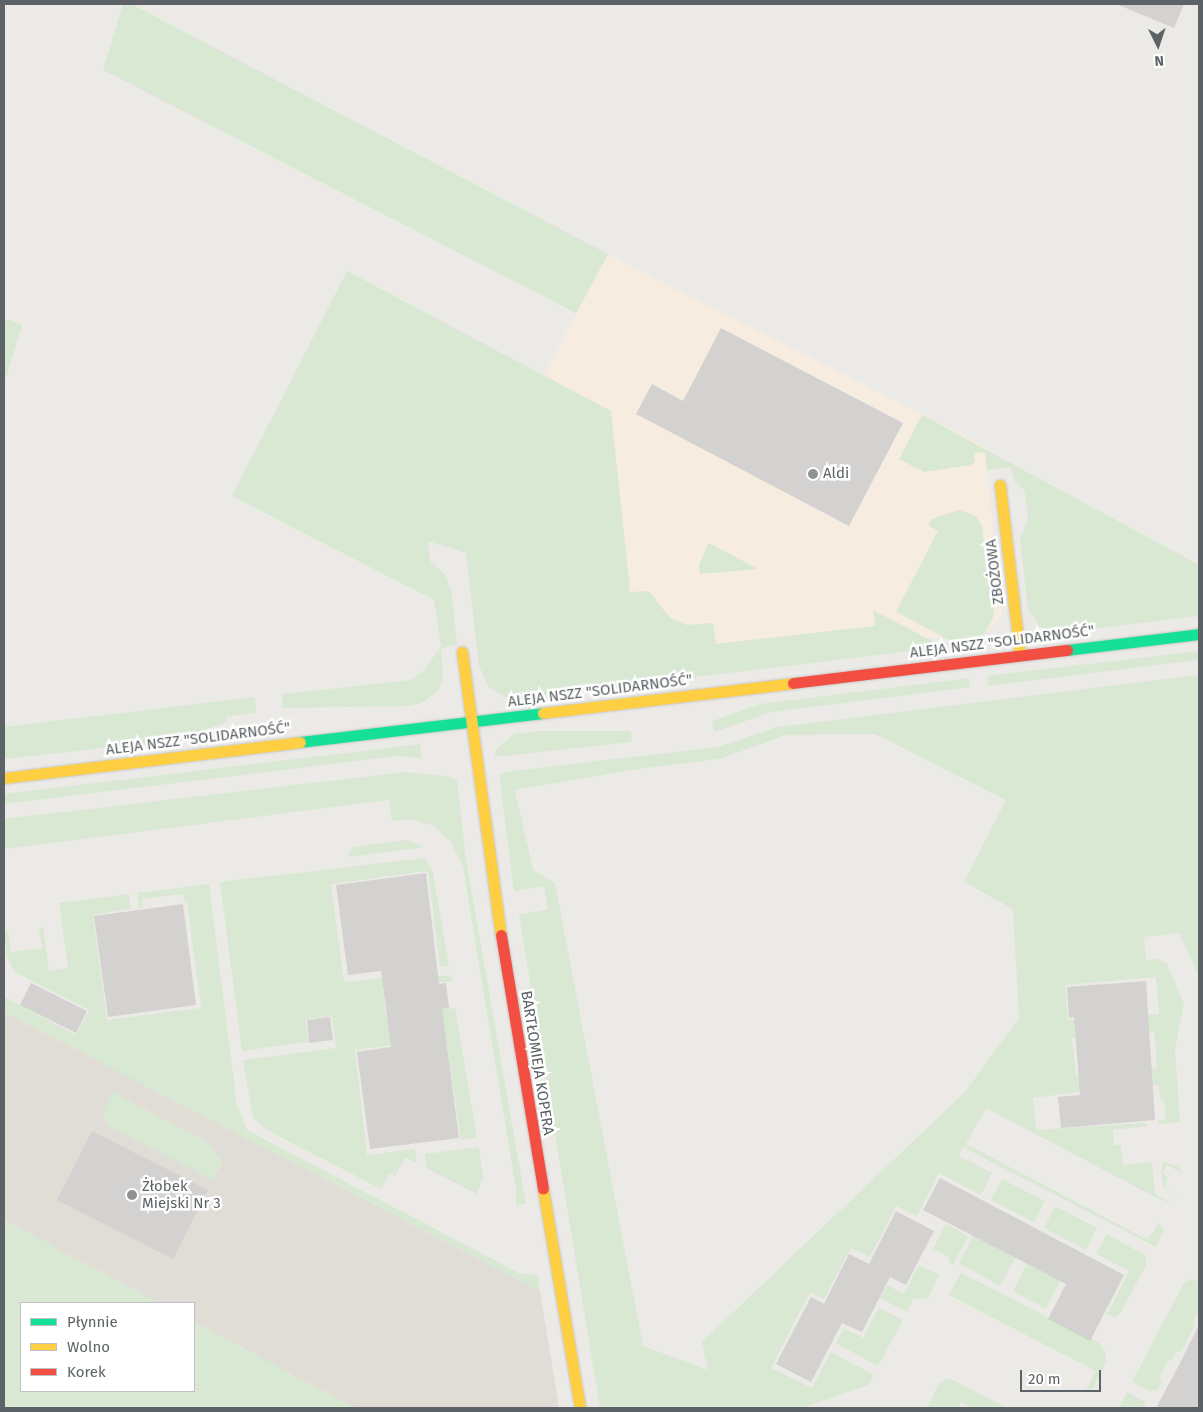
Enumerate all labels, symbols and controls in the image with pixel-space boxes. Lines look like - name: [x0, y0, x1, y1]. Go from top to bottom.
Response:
- north arrow: [1133, 20, 1183, 70]
- text: N: [1154, 52, 1164, 69]
- place label: Aldi: [823, 465, 849, 483]
- marker: Aldi: [807, 468, 819, 480]
- street label: ZBOŻOWA: [982, 538, 1008, 606]
- street label: ALEJA NSZZ "SOLIDARNOŚĆ": [909, 622, 1095, 662]
- street label: ALEJA NSZZ "SOLIDARNOŚĆ": [507, 671, 693, 711]
- street label: ALEJA NSZZ "SOLIDARNOŚĆ": [105, 719, 291, 759]
- street label: BARTŁOMIEJA KOPERA: [517, 989, 557, 1137]
- place label: Żłobek Miejski Nr 3: [142, 1177, 221, 1212]
- marker: Żłobek Miejski Nr 3: [126, 1189, 138, 1201]
- legend: [20, 1302, 195, 1392]
- text: Płynnie: [67, 1313, 118, 1331]
- text: Wolno: [67, 1338, 110, 1356]
- scale bar: [1023, 1360, 1104, 1392]
- text: Korek: [67, 1363, 106, 1381]
- text: 20 m: [1028, 1370, 1061, 1388]

